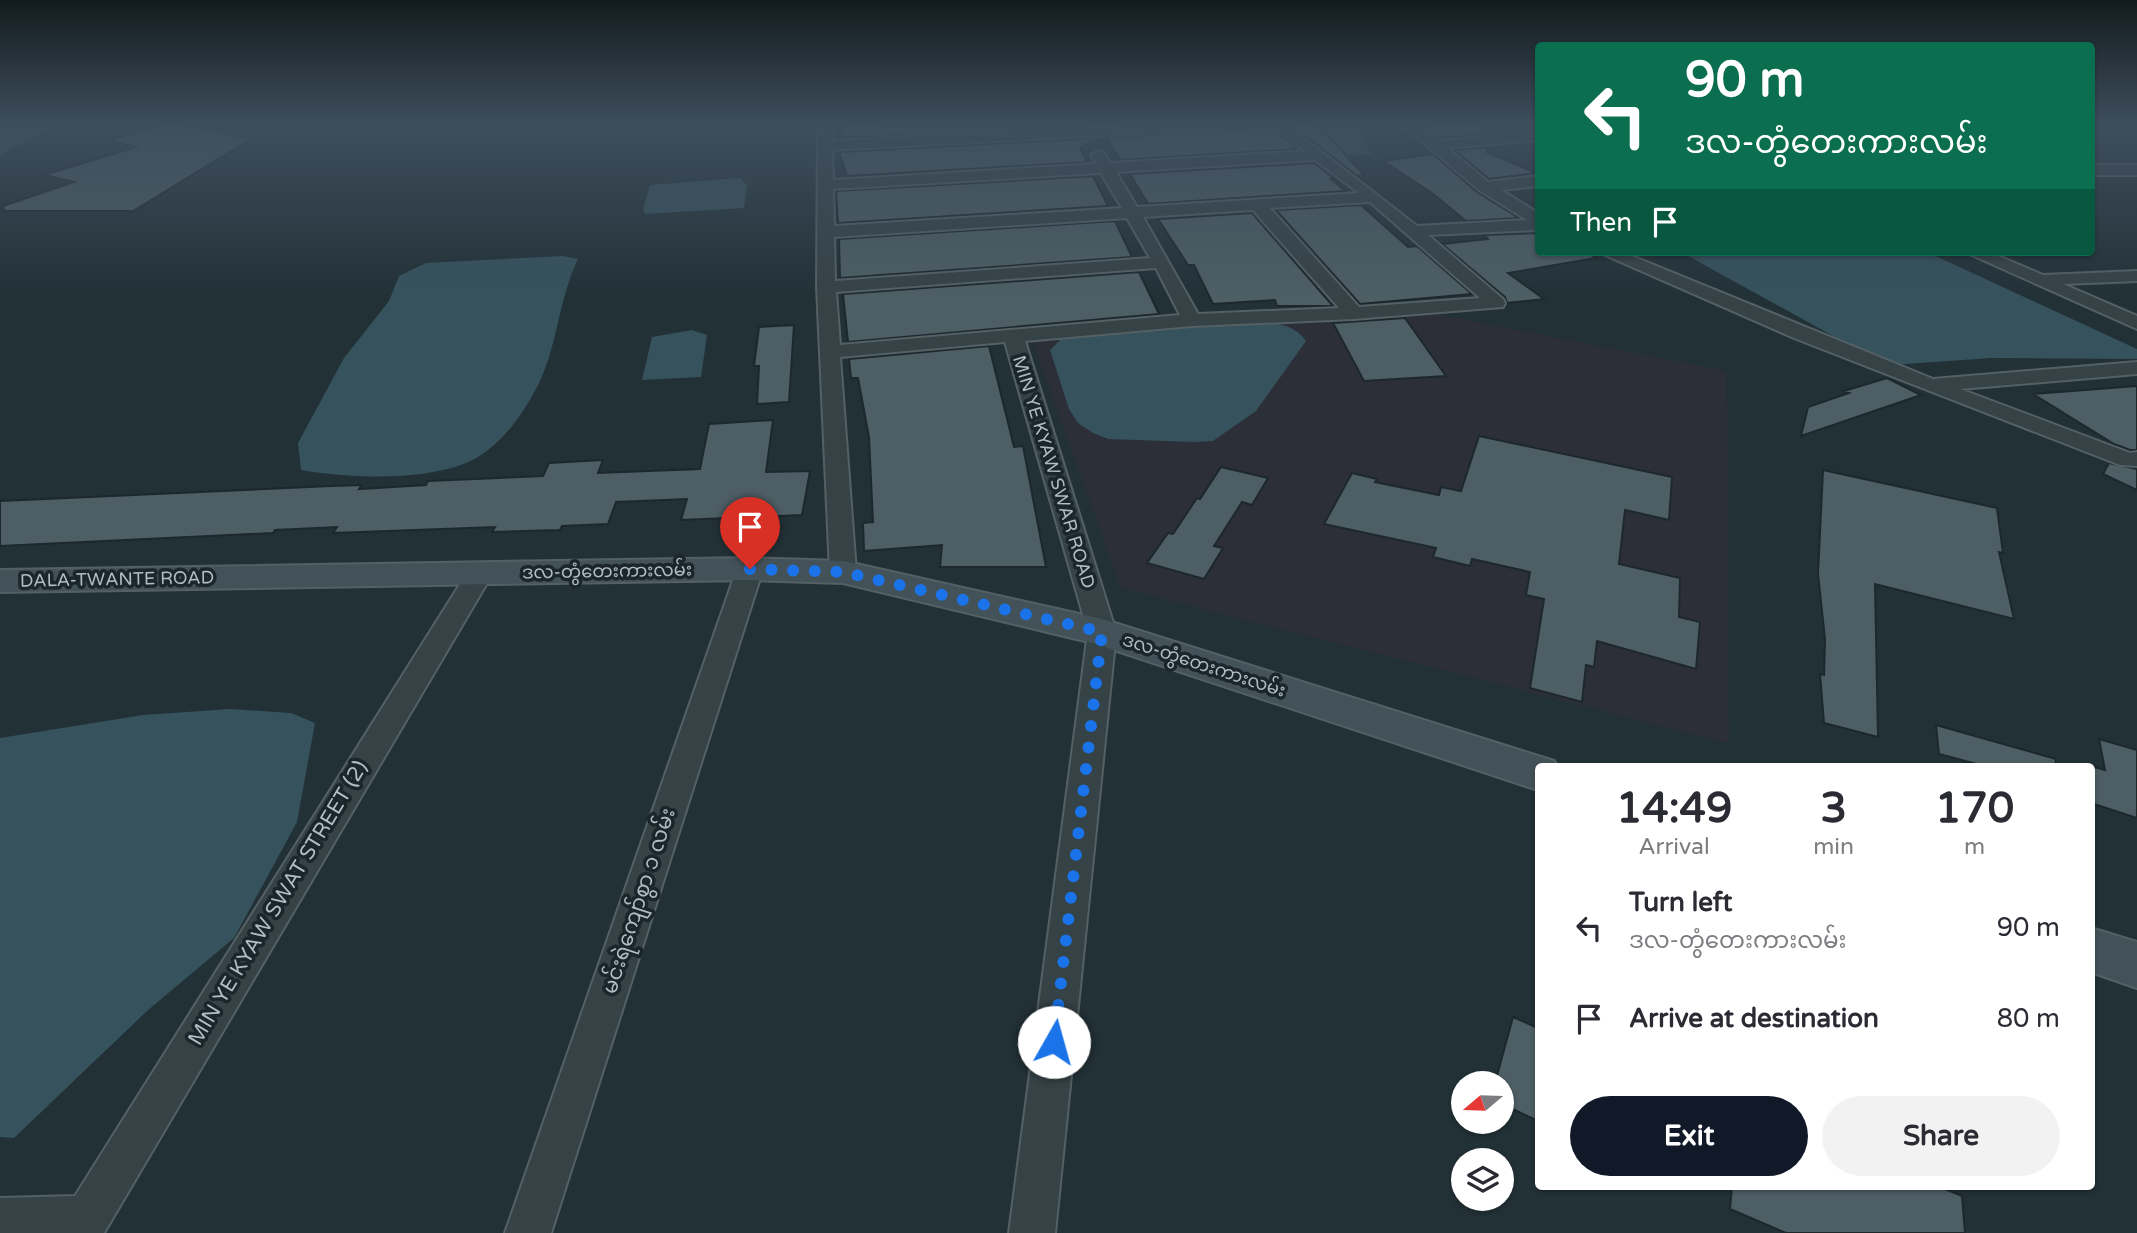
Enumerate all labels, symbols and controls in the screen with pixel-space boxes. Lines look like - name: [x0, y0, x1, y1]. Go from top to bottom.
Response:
- text: 90 m: [1685, 51, 1804, 110]
- icon: left: [1570, 70, 1661, 161]
- text: ဒလ-တွံတေးကားလမ်း: [1685, 124, 1988, 162]
- icon: arrive: [1646, 203, 1684, 241]
- text: Then: [1570, 207, 1632, 238]
- street label: MIN YE KYAW SWAR ROAD: [1008, 353, 1100, 591]
- pin: [720, 497, 780, 569]
- icon: arrive: [731, 508, 769, 546]
- street label: ဒလ-တွံတေးကားလမ်း: [522, 557, 692, 587]
- street label: DALA-TWANTE ROAD: [20, 566, 214, 592]
- street label: ဒလ-တွံတေးကားလမ်း: [1118, 626, 1289, 706]
- street label: MIN YE KYAW SWAT STREET (2): [183, 756, 373, 1050]
- text: 14:49: [1616, 783, 1732, 834]
- text: 3: [1820, 783, 1847, 834]
- text: 170: [1935, 783, 2014, 834]
- street label: မင်းရဲကျော်စွာ ၁ လမ်း: [593, 804, 686, 999]
- text: Arrival: [1639, 833, 1710, 861]
- text: min: [1813, 833, 1854, 861]
- text: m: [1964, 833, 1985, 861]
- text: Turn left: [1629, 887, 1732, 918]
- icon: left: [1570, 909, 1608, 947]
- text: 90 m: [1997, 912, 2060, 943]
- text: ဒလ-တွံတေးကားလမ်း: [1629, 927, 1847, 955]
- icon: arrive: [1570, 1000, 1608, 1038]
- text: Arrive at destination: [1629, 1003, 1879, 1034]
- text: 80 m: [1997, 1003, 2060, 1034]
- position arrow: [1017, 1005, 1091, 1079]
- north arrow: [1451, 1071, 1514, 1134]
- map controls: [1451, 1071, 1514, 1211]
- button: Exit: [1570, 1096, 1808, 1176]
- button: Share: [1822, 1096, 2060, 1176]
- button: layers: [1451, 1148, 1514, 1211]

